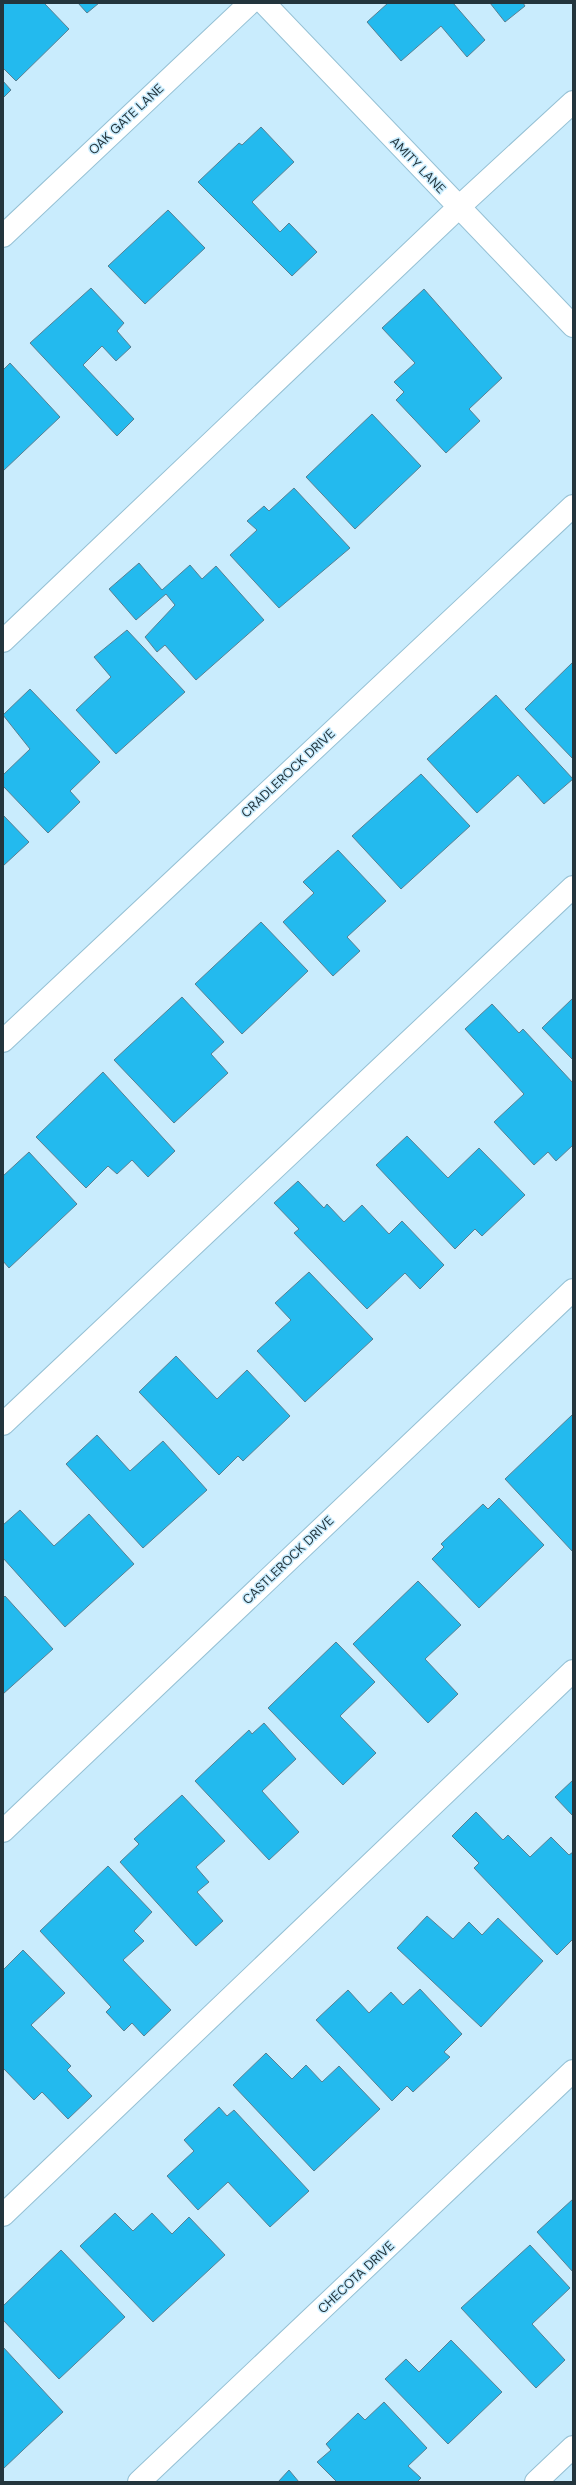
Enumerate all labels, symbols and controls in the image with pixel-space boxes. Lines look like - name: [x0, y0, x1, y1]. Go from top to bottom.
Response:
- street label: OAK GATE LANE: [85, 80, 167, 158]
- street label: AMITY LANE: [387, 133, 449, 197]
- street label: CRADLEROCK DRIVE: [237, 725, 339, 821]
- street label: CASTLEROCK DRIVE: [239, 1512, 337, 1608]
- street label: CHECOTA DRIVE: [314, 2237, 398, 2317]

